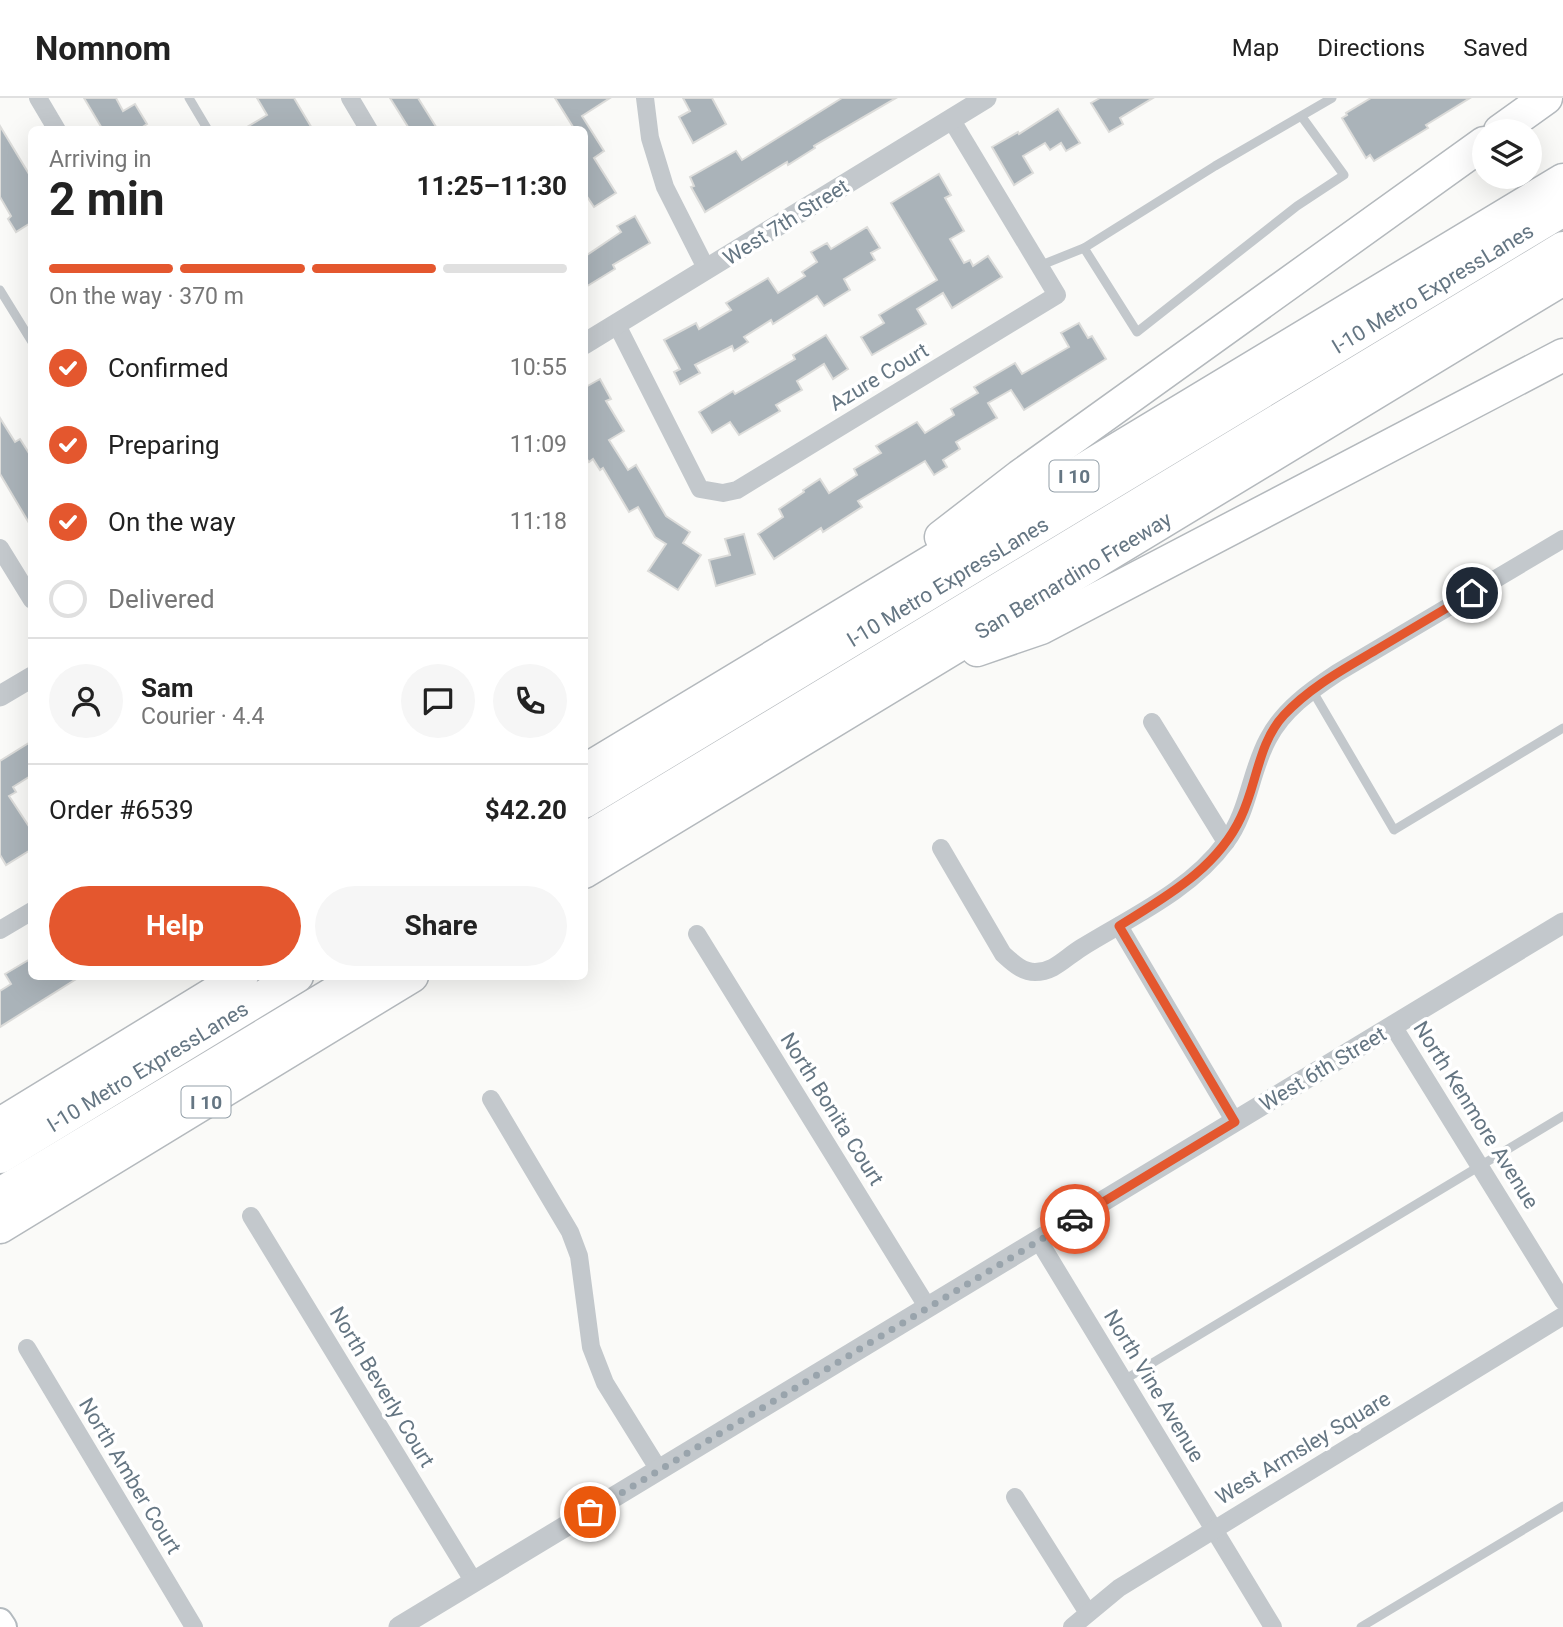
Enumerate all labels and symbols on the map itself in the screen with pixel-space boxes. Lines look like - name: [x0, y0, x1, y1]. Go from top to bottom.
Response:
- street label: West 7th Street: [719, 174, 853, 270]
- street label: I-10 Metro ExpressLanes: [1328, 219, 1538, 359]
- street label: Azure Court: [825, 338, 933, 416]
- road number: I 10: [1050, 460, 1098, 492]
- street label: San Bernardino Freeway: [971, 507, 1176, 644]
- street label: I-10 Metro ExpressLanes: [843, 512, 1053, 652]
- pin: [1442, 563, 1502, 623]
- street label: I-10 Metro ExpressLanes: [43, 997, 253, 1137]
- street label: North Kenmore Avenue: [1409, 1017, 1543, 1213]
- street label: West 6th Street: [1255, 1022, 1391, 1116]
- street label: North Bonita Court: [775, 1028, 889, 1190]
- road number: I 10: [182, 1086, 230, 1118]
- courier: [1040, 1184, 1110, 1254]
- street label: North Beverly Court: [325, 1303, 439, 1472]
- street label: North Vine Avenue: [1099, 1306, 1209, 1466]
- street label: West Armsley Square: [1211, 1386, 1395, 1510]
- street label: North Amber Court: [74, 1394, 186, 1558]
- pin: [560, 1482, 620, 1542]

